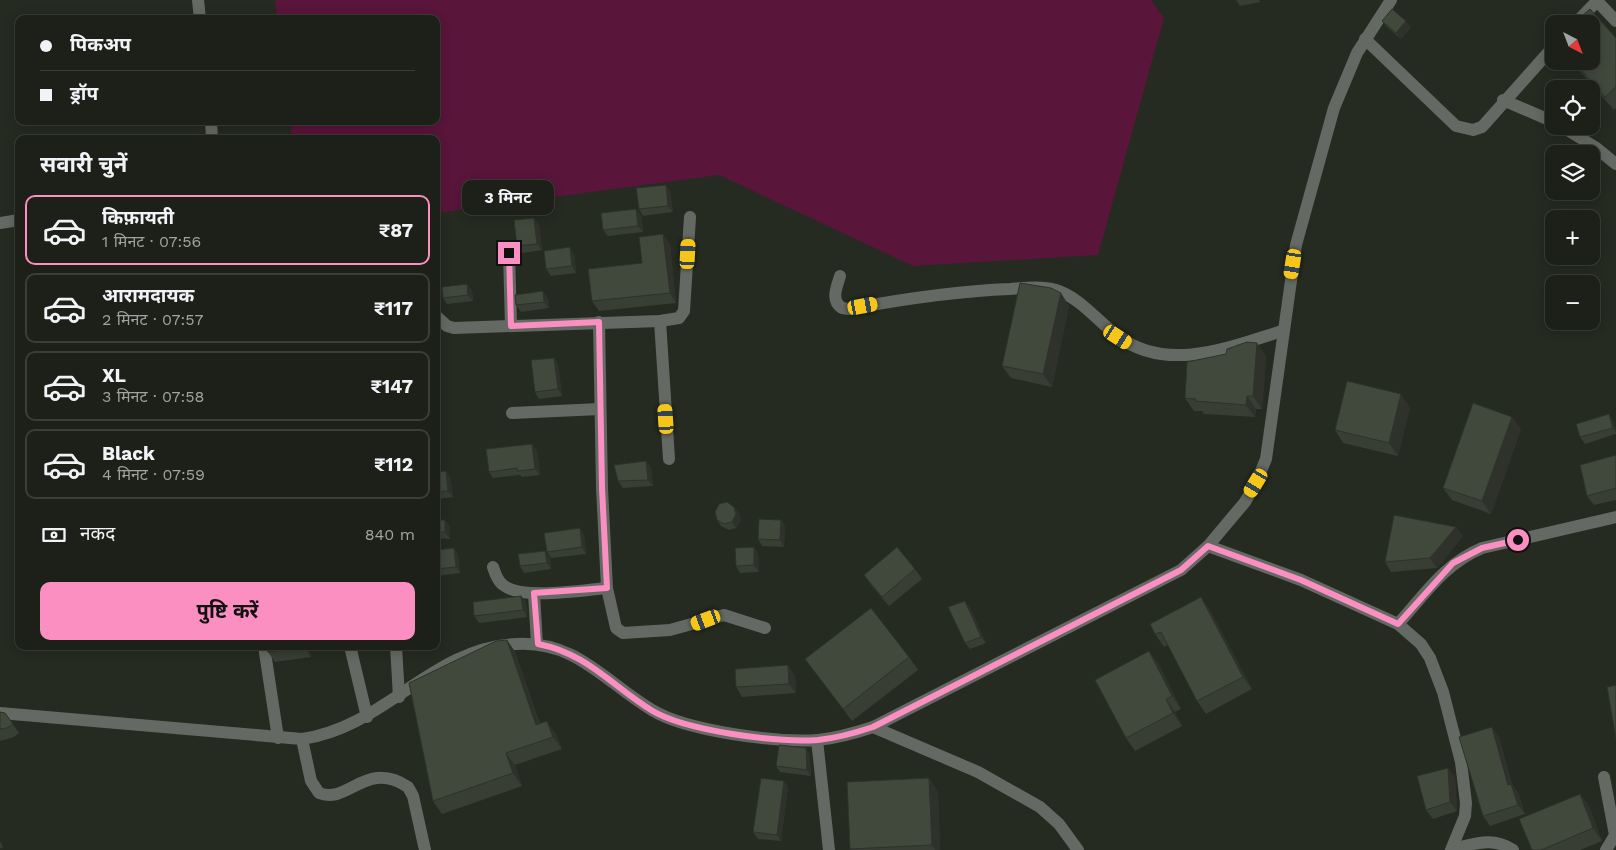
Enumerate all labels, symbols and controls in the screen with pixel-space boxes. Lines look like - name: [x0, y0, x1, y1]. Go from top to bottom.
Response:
- north arrow: [1545, 15, 1600, 70]
- map controls: [1545, 15, 1600, 330]
- text: पिकअप: [70, 33, 131, 56]
- button: locate: [1545, 80, 1600, 135]
- text: ड्रॉप: [70, 82, 98, 105]
- button: layers: [1545, 145, 1600, 200]
- text: सवारी चुनें: [40, 152, 127, 177]
- callout: 3 मिनट: [463, 180, 555, 216]
- text: 3 मिनट: [484, 188, 532, 207]
- text: किफ़ायती: [102, 206, 174, 229]
- icon: car: [42, 208, 87, 253]
- button: +: [1545, 210, 1600, 265]
- text: ₹87: [379, 219, 413, 242]
- text: 1 मिनट · 07:56: [102, 232, 201, 251]
- car: [679, 239, 696, 269]
- route end: [498, 242, 520, 264]
- car: [1283, 248, 1302, 280]
- button: −: [1545, 275, 1600, 330]
- text: आरामदायक: [102, 284, 194, 307]
- icon: car: [42, 286, 87, 331]
- car: [846, 296, 879, 316]
- text: ₹117: [374, 297, 413, 320]
- text: 2 मिनट · 07:57: [102, 310, 204, 329]
- car: [1101, 323, 1134, 351]
- icon: car: [42, 364, 87, 409]
- text: XL: [102, 364, 126, 387]
- text: ₹147: [371, 375, 413, 398]
- text: 3 मिनट · 07:58: [102, 387, 204, 406]
- car: [657, 404, 674, 434]
- icon: car: [42, 442, 87, 487]
- text: Black: [102, 442, 155, 465]
- text: ₹112: [374, 453, 413, 476]
- text: 4 मिनट · 07:59: [102, 465, 205, 484]
- car: [1241, 466, 1270, 500]
- icon: cash: [40, 521, 68, 549]
- text: नकद: [80, 522, 115, 545]
- text: 840 m: [365, 525, 415, 544]
- route start: [1507, 529, 1529, 551]
- button: पुष्टि करें: [40, 582, 415, 640]
- car: [689, 608, 722, 632]

